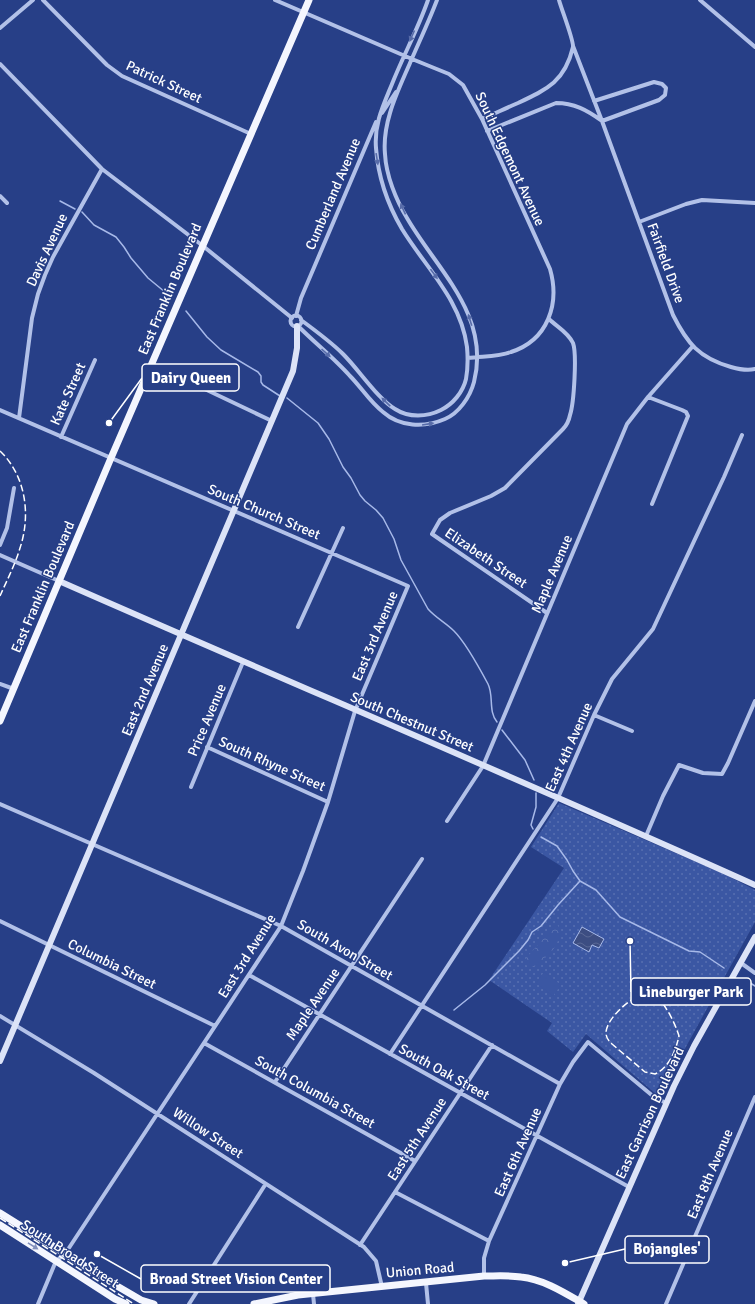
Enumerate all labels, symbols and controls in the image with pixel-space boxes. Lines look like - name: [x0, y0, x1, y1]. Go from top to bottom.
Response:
- one-way arrow: [409, 30, 415, 42]
- street label: Patrick Street: [123, 57, 205, 107]
- street label: South Edgemont Avenue: [471, 89, 549, 229]
- street label: Cumberland Avenue: [302, 135, 364, 253]
- one-way arrow: [374, 152, 380, 165]
- one-way arrow: [400, 203, 406, 215]
- street label: Davis Avenue: [23, 211, 71, 289]
- street label: Fairfield Drive: [644, 220, 688, 306]
- street label: East Franklin Boulevard: [135, 221, 205, 357]
- one-way arrow: [430, 268, 438, 279]
- one-way arrow: [467, 313, 473, 325]
- one-way arrow: [321, 348, 331, 358]
- street label: Kate Street: [47, 360, 89, 428]
- callout: Dairy Queen: [142, 364, 239, 391]
- text: Dairy Queen: [151, 369, 231, 387]
- one-way arrow: [381, 397, 391, 407]
- one-way arrow: [422, 421, 434, 427]
- street label: South Church Street: [205, 481, 323, 543]
- street label: East Franklin Boulevard: [8, 519, 78, 655]
- street label: Elizabeth Street: [442, 524, 530, 592]
- street label: Maple Avenue: [528, 532, 576, 616]
- street label: East 3rd Avenue: [348, 589, 402, 683]
- street label: East 2nd Avenue: [118, 641, 172, 739]
- street label: Price Avenue: [184, 681, 230, 759]
- street label: South Chestnut Street: [348, 688, 476, 756]
- street label: East 4th Avenue: [542, 700, 596, 794]
- street label: South Rhyne Street: [216, 733, 328, 795]
- street label: East 3rd Avenue: [214, 911, 280, 1001]
- street label: South Avon Street: [294, 916, 396, 984]
- street label: Columbia Street: [65, 935, 159, 993]
- street label: Maple Avenue: [283, 965, 343, 1043]
- callout: Lineburger Park: [631, 978, 751, 1005]
- text: Lineburger Park: [639, 983, 743, 1001]
- street label: South Oak Street: [396, 1040, 492, 1104]
- street label: East Garrison Boulevard: [612, 1044, 688, 1182]
- street label: South Columbia Street: [252, 1052, 378, 1132]
- street label: East 5th Avenue: [384, 1094, 450, 1184]
- street label: Willow Street: [170, 1104, 246, 1162]
- street label: East 6th Avenue: [491, 1105, 545, 1199]
- street label: East 8th Avenue: [683, 1127, 737, 1221]
- street label: South Broad Street: [18, 1216, 122, 1292]
- callout: Bojangles': [625, 1236, 709, 1263]
- text: Bojangles': [633, 1240, 701, 1258]
- one-way arrow: [27, 1243, 39, 1250]
- street label: Union Road: [385, 1259, 455, 1281]
- callout: Broad Street Vision Center: [141, 1265, 330, 1292]
- text: Broad Street Vision Center: [150, 1270, 323, 1288]

